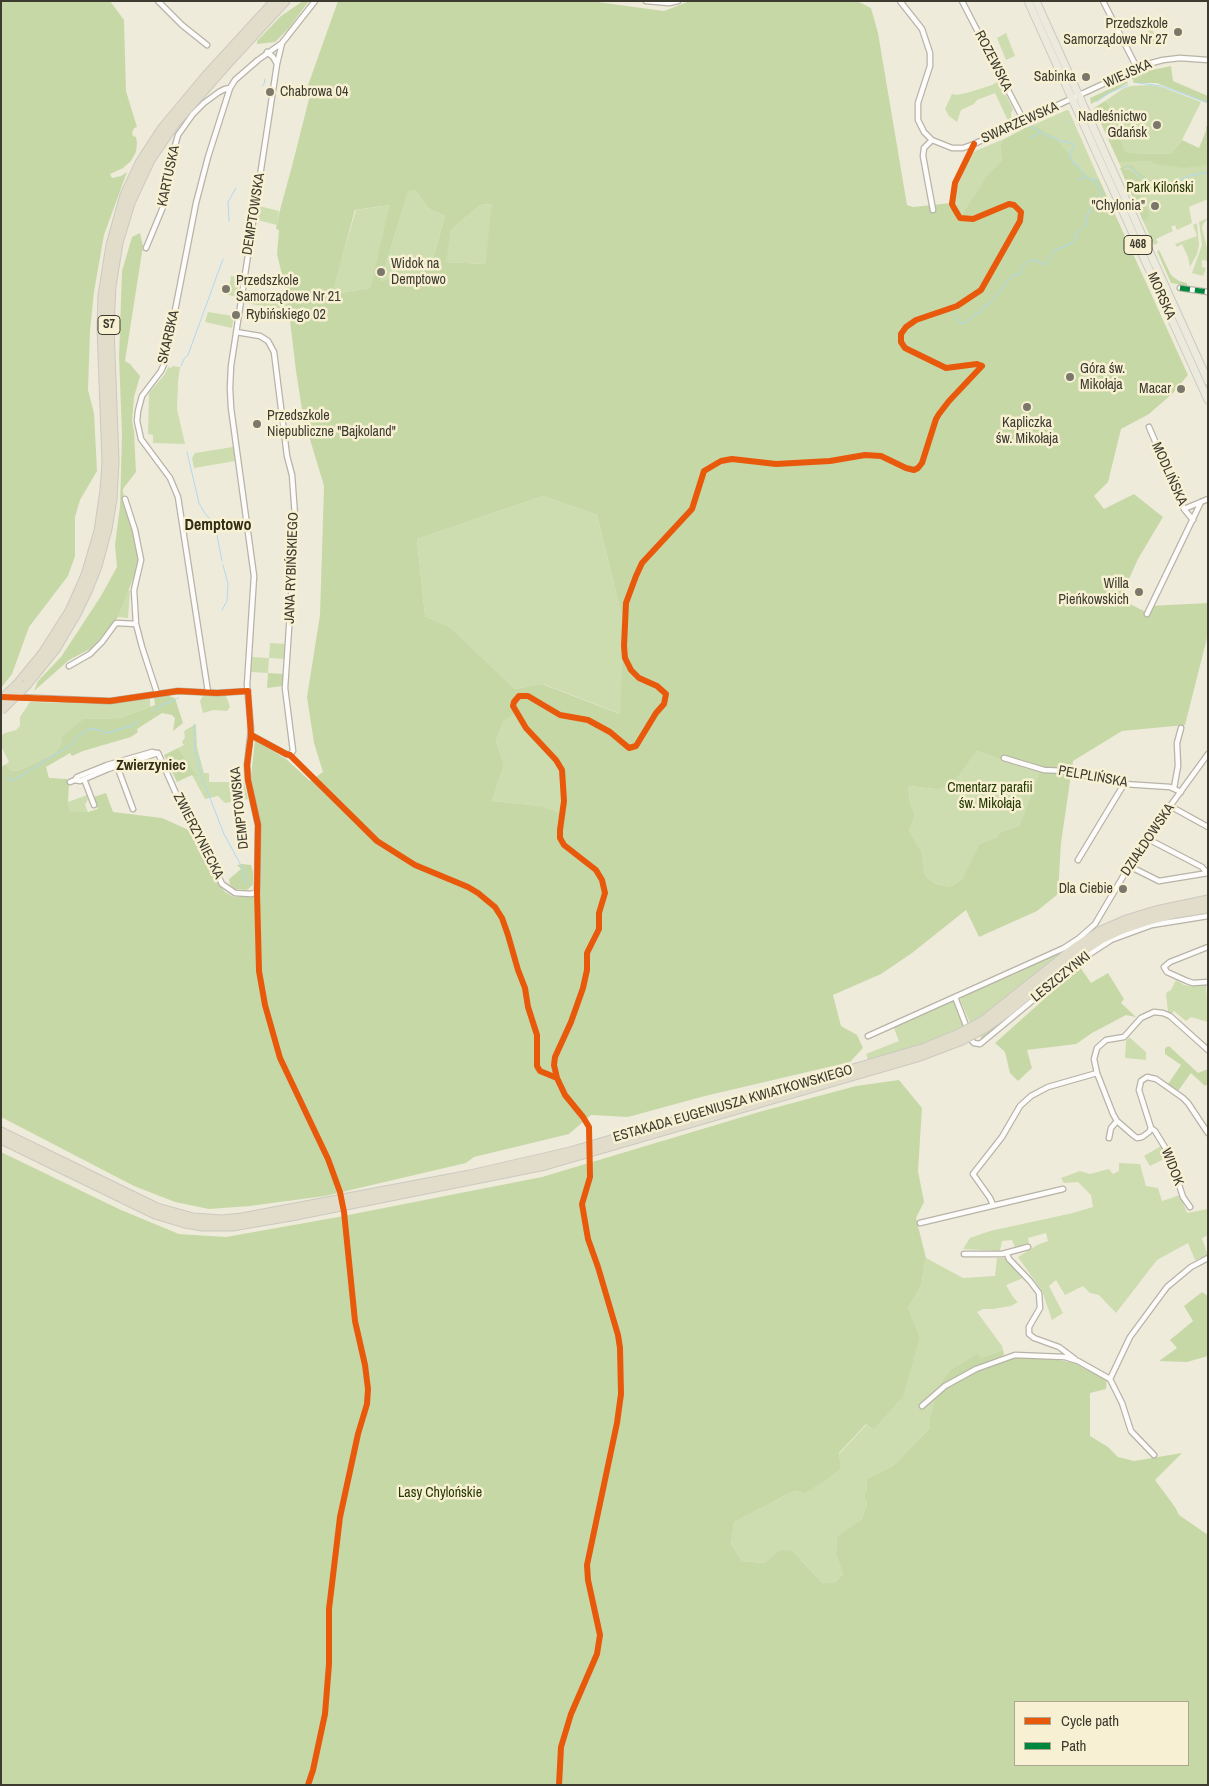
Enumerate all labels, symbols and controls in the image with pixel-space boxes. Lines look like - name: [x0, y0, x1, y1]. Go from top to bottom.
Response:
- place label: Przedszkole Samorządowe Nr 27: [1063, 16, 1168, 48]
- marker: Przedszkole Samorządowe Nr 27: [1172, 26, 1184, 38]
- street label: ROZEWSKA: [971, 28, 1015, 94]
- street label: WIEJSKA: [1102, 56, 1154, 92]
- place label: Sabinka: [1034, 69, 1076, 85]
- marker: Sabinka: [1080, 71, 1092, 83]
- place label: Chabrowa 04: [280, 84, 348, 100]
- marker: Chabrowa 04: [264, 86, 276, 98]
- street label: SWARZEWSKA: [979, 99, 1061, 147]
- place label: Nadleśnictwo Gdańsk: [1078, 109, 1147, 142]
- marker: Nadleśnictwo Gdańsk: [1151, 119, 1163, 131]
- street label: KARTUSKA: [154, 144, 184, 208]
- street label: DEMPTOWSKA: [239, 172, 269, 256]
- park label: Park Kiloński: [1126, 180, 1194, 196]
- place label: "Chylonia": [1092, 198, 1145, 214]
- marker: "Chylonia": [1149, 200, 1161, 212]
- road number: 468: [1124, 236, 1152, 254]
- place label: Widok na Demptowo: [391, 256, 446, 288]
- marker: Widok na Demptowo: [375, 266, 387, 278]
- street label: MORSKA: [1143, 270, 1179, 322]
- place label: Przedszkole Samorządowe Nr 21: [236, 273, 341, 306]
- marker: Przedszkole Samorządowe Nr 21: [220, 283, 232, 295]
- place label: Rybińskiego 02: [246, 307, 326, 323]
- street label: SKARBKA: [155, 309, 183, 365]
- marker: Rybińskiego 02: [230, 309, 242, 321]
- road number: S7: [98, 316, 120, 334]
- place label: Góra św. Mikołaja: [1080, 361, 1125, 394]
- marker: Góra św. Mikołaja: [1064, 371, 1076, 383]
- place label: Macar: [1139, 381, 1171, 397]
- marker: Macar: [1175, 383, 1187, 395]
- marker: Kapliczka św. Mikołaja: [1021, 401, 1033, 413]
- place label: Przedszkole Niepubliczne "Bajkoland": [267, 408, 396, 441]
- place label: Kapliczka św. Mikołaja: [996, 415, 1058, 448]
- marker: Przedszkole Niepubliczne "Bajkoland": [251, 418, 263, 430]
- street label: MODLIŃSKA: [1148, 440, 1190, 508]
- street label: JANA RYBIŃSKIEGO: [282, 512, 302, 624]
- district label: Demptowo: [184, 516, 252, 536]
- place label: Willa Pieńkowskich: [1058, 576, 1129, 608]
- marker: Willa Pieńkowskich: [1133, 586, 1145, 598]
- district label: Zwierzyniec: [116, 757, 186, 775]
- street label: PELPLIŃSKA: [1057, 763, 1129, 791]
- street label: DEMPTOWSKA: [227, 766, 253, 850]
- park label: Cmentarz parafii św. Mikołaja: [947, 780, 1033, 812]
- street label: ZWIERZYNIECKA: [169, 790, 227, 882]
- street label: DZIAŁDOWSKA: [1118, 801, 1178, 879]
- place label: Dla Ciebie: [1059, 881, 1113, 897]
- marker: Dla Ciebie: [1117, 883, 1129, 895]
- street label: LESZCZYNKI: [1028, 948, 1094, 1006]
- street label: ESTAKADA EUGENIUSZA KWIATKOWSKIEGO: [611, 1062, 855, 1146]
- street label: WIDOK: [1157, 1146, 1187, 1188]
- park label: Lasy Chylońskie: [398, 1485, 482, 1501]
- legend: [1014, 1701, 1189, 1766]
- text: Cycle path: [1061, 1710, 1119, 1731]
- text: Path: [1061, 1735, 1086, 1756]

